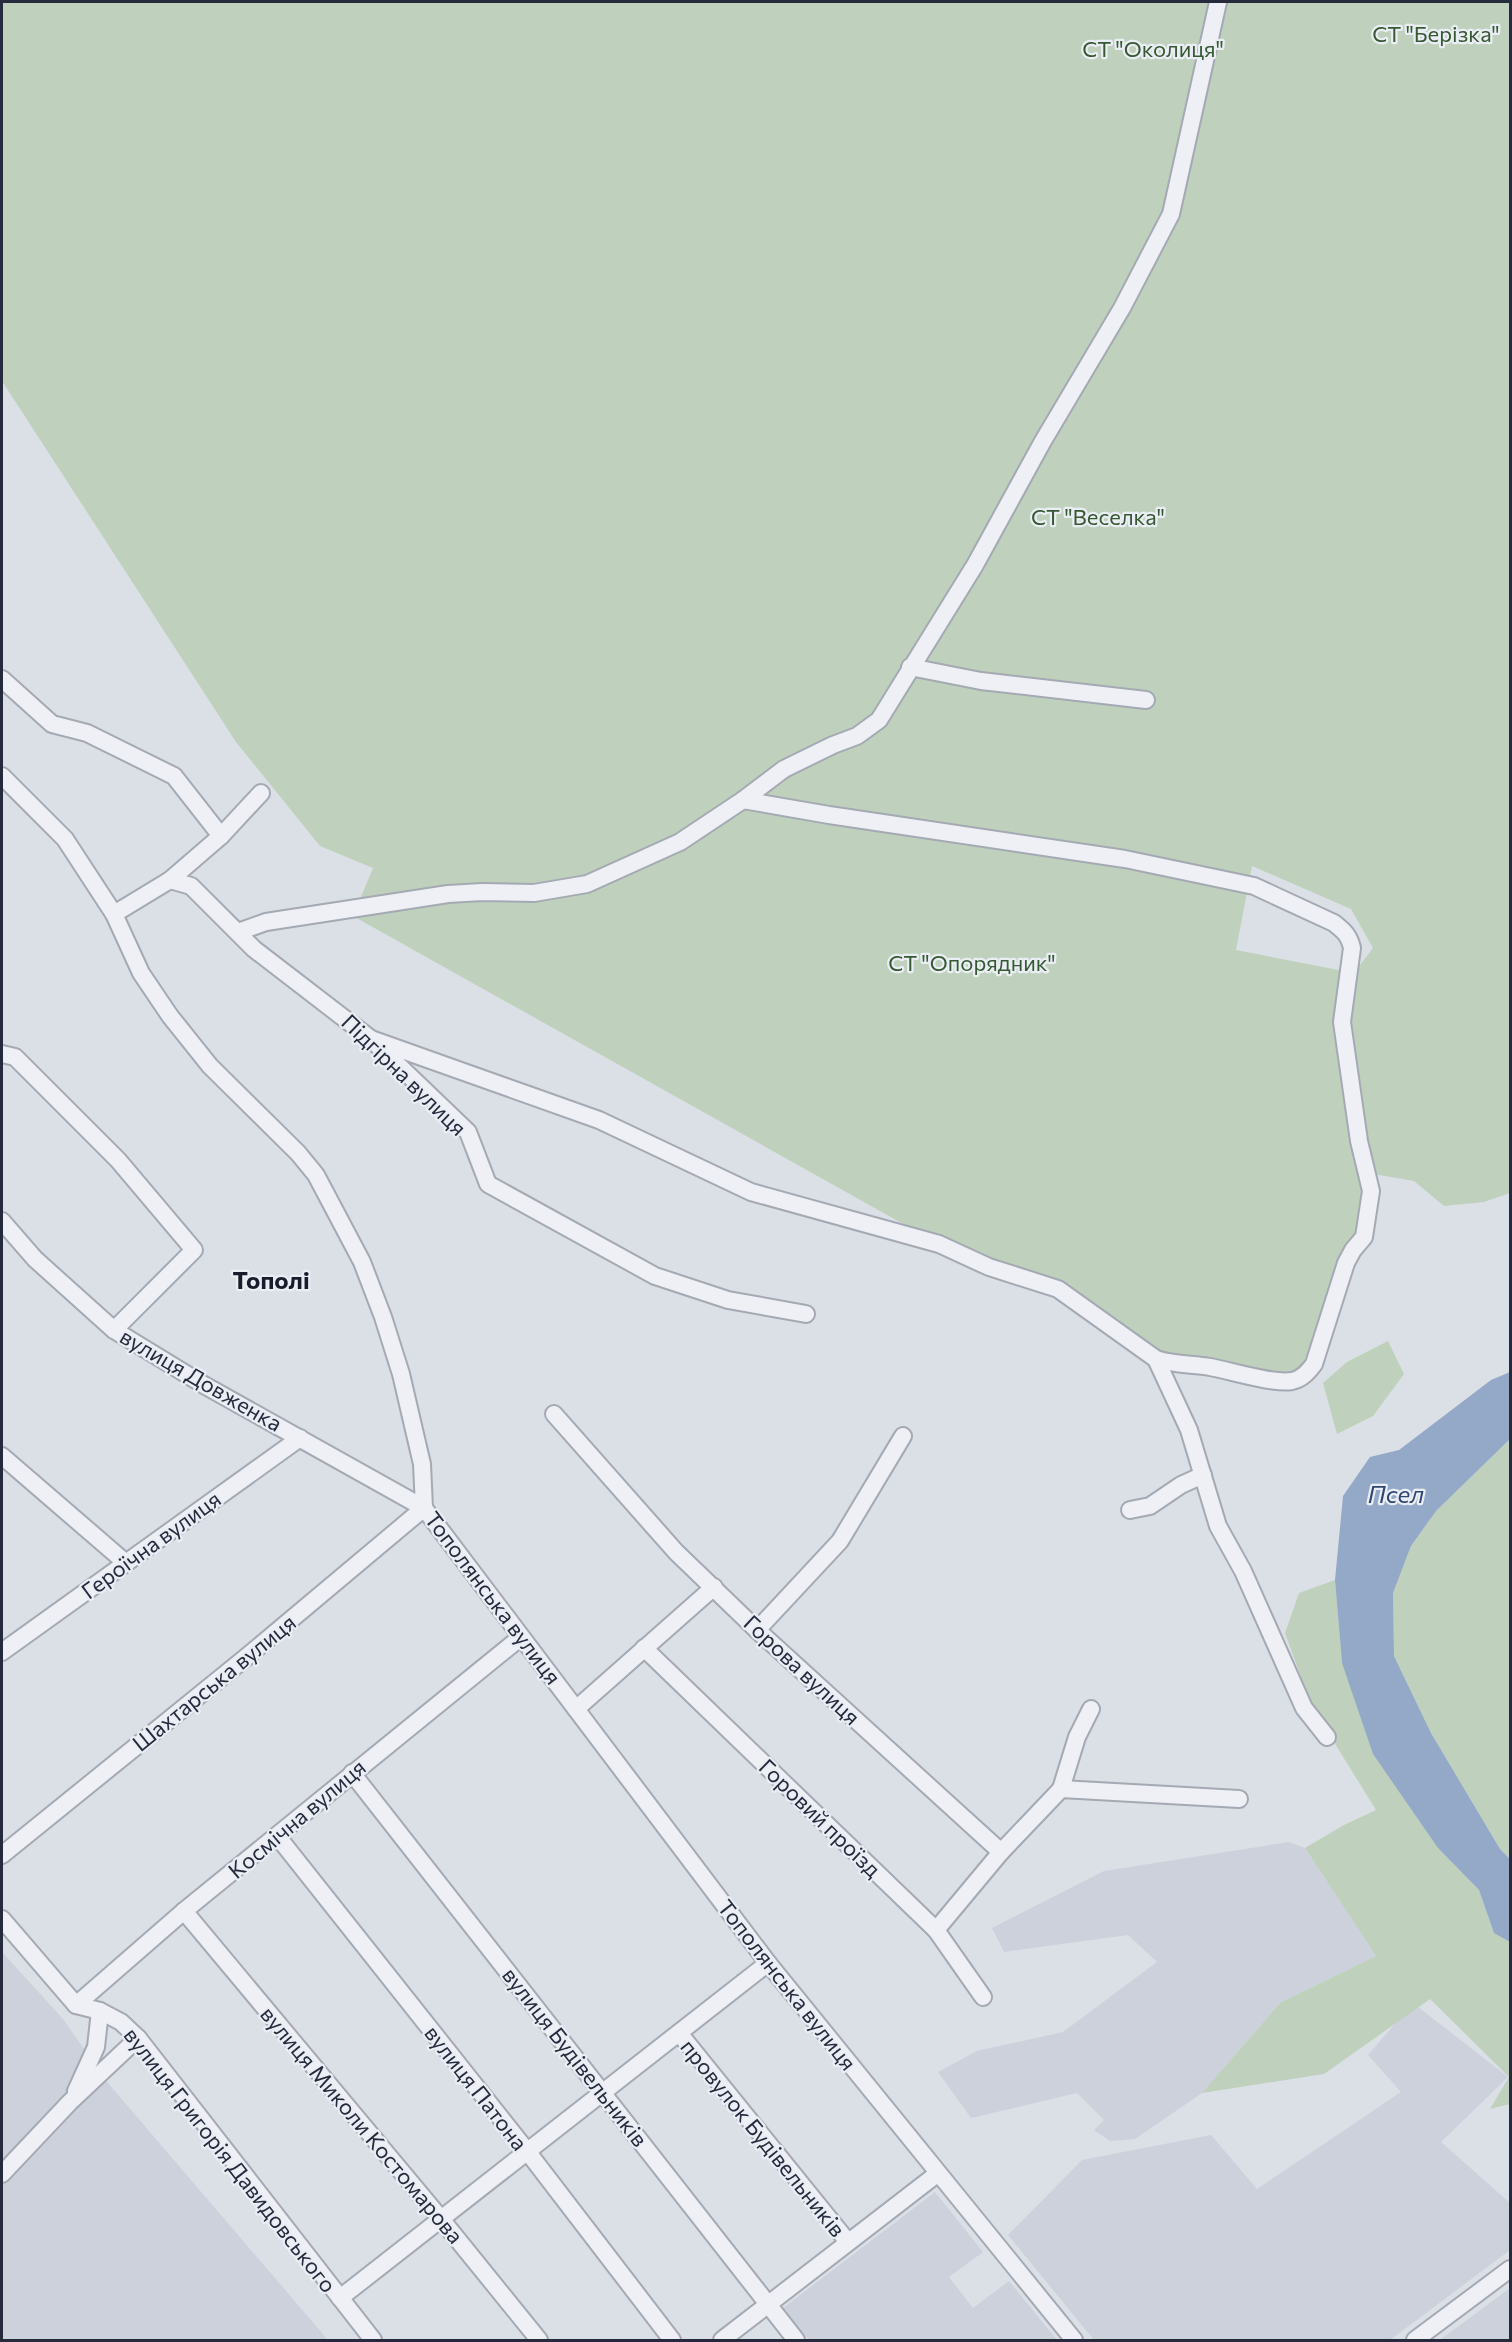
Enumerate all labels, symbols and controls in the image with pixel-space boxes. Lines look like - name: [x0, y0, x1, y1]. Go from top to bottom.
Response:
- park label: СТ "Берізка": [1372, 20, 1500, 47]
- park label: СТ "Околиця": [1082, 35, 1224, 62]
- park label: СТ "Веселка": [1031, 503, 1165, 530]
- park label: СТ "Опорядник": [888, 949, 1056, 976]
- street label: Підгірна вулиця: [336, 1008, 472, 1141]
- district label: Тополі: [232, 1265, 310, 1294]
- street label: вулиця Довженка: [115, 1322, 287, 1437]
- water label: Псел: [1368, 1479, 1424, 1508]
- street label: Героїчна вулиця: [76, 1485, 226, 1604]
- street label: Тополянська вулиця: [420, 1506, 567, 1689]
- street label: Шахтарська вулиця: [127, 1608, 301, 1757]
- street label: Горова вулиця: [739, 1609, 866, 1730]
- street label: Космічна вулиця: [222, 1753, 371, 1884]
- street label: Горовий проїзд: [754, 1753, 887, 1883]
- street label: Тополянська вулиця: [712, 1894, 862, 2075]
- street label: вулиця Будівельників: [497, 1962, 654, 2152]
- street label: вулиця Миколи Костомарова: [255, 2001, 469, 2249]
- street label: вулиця Патона: [419, 2020, 534, 2156]
- street label: вулиця Григорія Давидовського: [118, 2022, 342, 2298]
- street label: провулок Будівельників: [675, 2033, 851, 2242]

